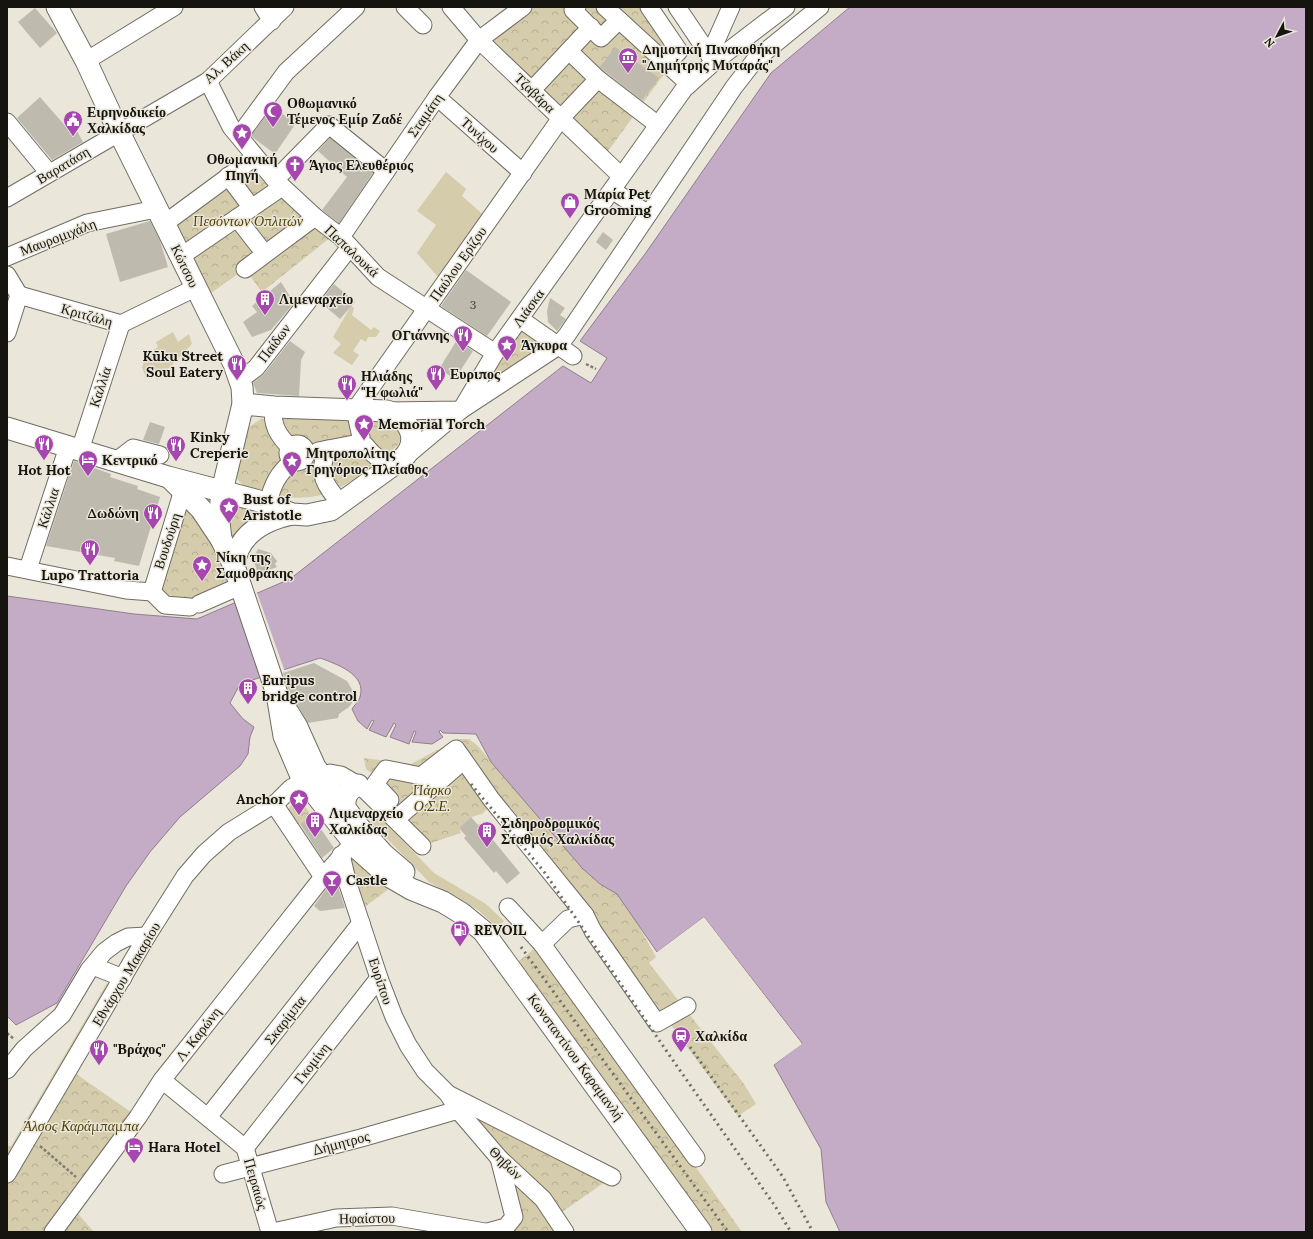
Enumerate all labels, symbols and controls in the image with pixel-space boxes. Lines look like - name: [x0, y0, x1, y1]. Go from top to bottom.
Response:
- north arrow: [1257, 16, 1297, 56]
- text: N: [1261, 34, 1278, 50]
- street label: Αλ. Βάκη: [200, 37, 252, 87]
- place label: Δημοτική Πινακοθήκη "Δημήτρης Μυταράς": [642, 40, 780, 74]
- museum icon: Δημοτική Πινακοθήκη "Δημήτρης Μυταράς": [617, 46, 639, 74]
- street label: Τζαβάρα: [511, 69, 560, 117]
- street label: Σταμάτη: [403, 89, 447, 141]
- place label: Οθωμανικό Τέμενος Εμίρ Ζαδέ: [287, 94, 402, 128]
- mosque icon: Οθωμανικό Τέμενος Εμίρ Ζαδέ: [262, 100, 284, 128]
- place label: Ειρηνοδικείο Χαλκίδας: [87, 103, 166, 137]
- public building icon: Ειρηνοδικείο Χαλκίδας: [62, 109, 84, 137]
- street label: Τυνίχου: [457, 113, 503, 157]
- place icon: Οθωμανική Πηγή: [231, 122, 253, 150]
- street label: Βαρατάση: [33, 142, 93, 188]
- place label: Οθωμανική Πηγή: [206, 150, 278, 184]
- church icon: Άγιος Ελευθέριος: [284, 154, 306, 182]
- place label: Άγιος Ελευθέριος: [309, 156, 414, 174]
- place label: Μαρία Pet Grooming: [584, 185, 652, 219]
- shop icon: Μαρία Pet Grooming: [559, 191, 581, 219]
- park label: Πεσόντων Οπλιτών: [193, 212, 304, 230]
- street label: Μαυρομιχάλη: [17, 214, 99, 260]
- street label: Παπαλουκά: [321, 221, 384, 281]
- street label: Παύλου Ερίζου: [425, 223, 491, 305]
- street label: Κώτσου: [167, 241, 203, 291]
- street label: Λιάσκα: [508, 285, 548, 331]
- building icon: Λιμεναρχείο: [254, 288, 276, 316]
- place label: Λιμεναρχείο: [279, 290, 353, 308]
- house number: 3: [470, 297, 477, 312]
- street label: Κριτζάλη: [59, 299, 115, 331]
- street label: Παίδων: [254, 320, 294, 366]
- restaurant icon: ΟΓιάννης: [452, 324, 474, 352]
- place label: ΟΓιάννης: [392, 326, 450, 344]
- place icon: Άγκυρα: [496, 334, 518, 362]
- place label: Άγκυρα: [521, 336, 567, 354]
- place label: Kūku Street Soul Eatery: [143, 347, 223, 381]
- restaurant icon: Kūku Street Soul Eatery: [226, 353, 248, 381]
- restaurant icon: Ευριπος: [425, 363, 447, 391]
- street label: Καλλία: [85, 364, 115, 410]
- place label: Ευριπος: [450, 365, 501, 383]
- place label: Ηλιάδης "Η φωλιά": [361, 367, 423, 401]
- restaurant icon: Ηλιάδης "Η φωλιά": [336, 373, 358, 401]
- place icon: Memorial Torch: [353, 413, 375, 441]
- place label: Memorial Torch: [378, 415, 485, 433]
- place label: Kinky Creperie: [190, 428, 249, 462]
- restaurant icon: Hot Hot: [33, 433, 55, 461]
- restaurant icon: Kinky Creperie: [165, 434, 187, 462]
- place label: Μητροπολίτης Γρηγόριος Πλείαθος: [306, 444, 429, 478]
- hotel icon: Κεντρικό: [77, 449, 99, 477]
- place icon: Μητροπολίτης Γρηγόριος Πλείαθος: [281, 450, 303, 478]
- place label: Κεντρικό: [102, 451, 158, 469]
- place label: Hot Hot: [18, 461, 71, 479]
- street label: Κάλλια: [33, 485, 63, 530]
- place label: Bust of Aristotle: [243, 490, 302, 524]
- place icon: Bust of Aristotle: [218, 496, 240, 524]
- restaurant icon: Δωδώνη: [142, 502, 164, 530]
- place label: Δωδώνη: [87, 504, 139, 522]
- street label: Βουδούρη: [149, 511, 185, 571]
- restaurant icon: Lupo Trattoria: [79, 538, 101, 566]
- place label: Νίκη της Σαμοθράκης: [216, 548, 294, 582]
- place icon: Νίκη της Σαμοθράκης: [191, 554, 213, 582]
- place label: Lupo Trattoria: [41, 566, 140, 584]
- place label: Euripus bridge control: [261, 671, 358, 705]
- building icon: Euripus bridge control: [237, 677, 259, 705]
- park label: Πάρκο Ο.Σ.Ε.: [413, 781, 451, 815]
- place icon: Anchor: [288, 788, 310, 816]
- place label: Anchor: [236, 790, 285, 808]
- place label: Λιμεναρχείο Χαλκίδας: [329, 804, 403, 838]
- building icon: Λιμεναρχείο Χαλκίδας: [304, 810, 326, 838]
- place label: Σιδηροδρομικός Σταθμός Χαλκίδας: [501, 814, 615, 848]
- building icon: Σιδηροδρομικός Σταθμός Χαλκίδας: [476, 820, 498, 848]
- bar icon: Castle: [321, 869, 343, 897]
- place label: Castle: [346, 871, 388, 889]
- street label: Εθνάρχου Μακαρίου: [88, 919, 164, 1029]
- fuel station icon: REVOIL: [449, 919, 471, 947]
- place label: REVOIL: [474, 921, 527, 939]
- street label: Ευρίπου: [365, 955, 397, 1007]
- street label: Κωνσταντίνου Καραμανλή: [524, 990, 628, 1124]
- street label: Σκαρίμπα: [260, 991, 310, 1048]
- street label: Λ. Καρώνη: [171, 1003, 225, 1065]
- station icon: Χαλκίδα: [670, 1025, 692, 1053]
- place label: Χαλκίδα: [695, 1027, 747, 1045]
- restaurant icon: "Βράχος": [88, 1038, 110, 1066]
- street label: Γκομίνη: [290, 1039, 334, 1087]
- place label: "Βράχος": [113, 1040, 166, 1058]
- park label: Άλσος Καράμπαμπα: [22, 1117, 139, 1135]
- street label: Δήμητρος: [311, 1127, 372, 1159]
- hotel icon: Hara Hotel: [123, 1136, 145, 1164]
- place label: Hara Hotel: [148, 1138, 221, 1156]
- street label: Θηβών: [485, 1142, 527, 1184]
- street label: Πειραιώς: [240, 1156, 272, 1212]
- street label: Ηφαίστου: [339, 1209, 395, 1227]

